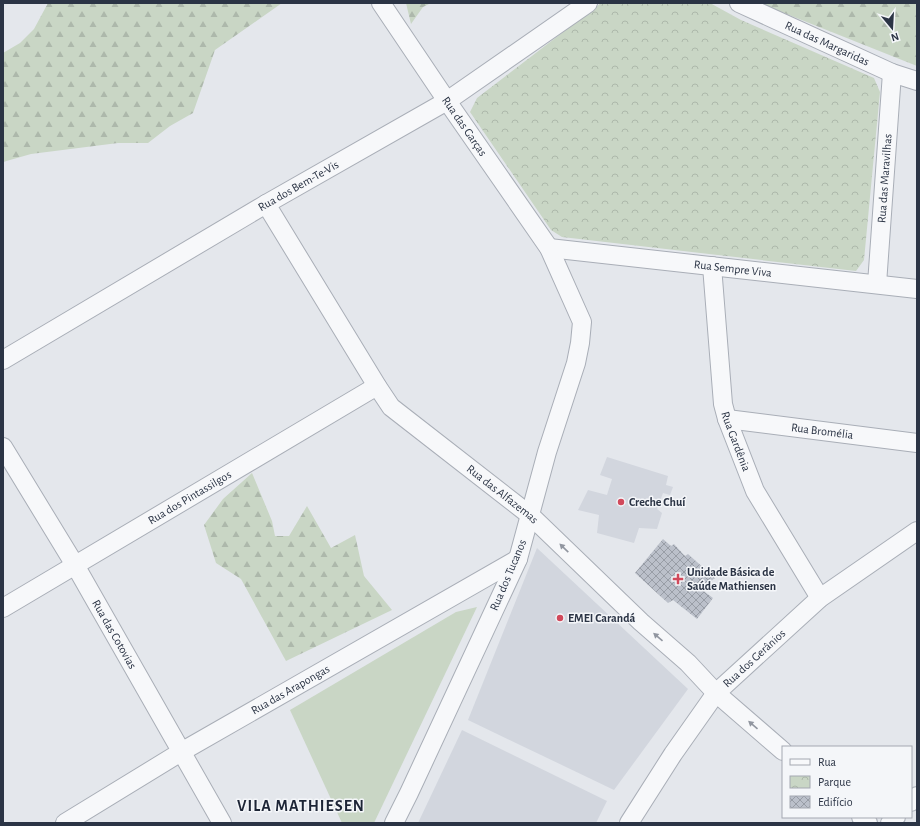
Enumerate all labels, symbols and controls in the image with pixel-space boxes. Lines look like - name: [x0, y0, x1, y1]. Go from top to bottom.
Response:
- north arrow: [872, 8, 912, 48]
- street label: Rua das Margaridas: [783, 19, 871, 68]
- text: N: [890, 31, 900, 43]
- street label: Rua das Garças: [440, 95, 489, 158]
- street label: Rua das Maravilhas: [875, 133, 894, 223]
- street label: Rua dos Bem-Te-Vis: [256, 158, 341, 213]
- street label: Rua Sempre Viva: [693, 258, 773, 279]
- street label: Rua Gardênia: [719, 410, 753, 473]
- street label: Rua Bromélia: [790, 421, 855, 441]
- street label: Rua das Alfazemas: [465, 462, 541, 526]
- street label: Rua dos Pintassilgos: [146, 468, 233, 526]
- place label: Creche Chuí: [629, 496, 686, 508]
- marker: Creche Chuí: [616, 497, 626, 507]
- street label: Rua dos Tucanos: [488, 538, 528, 612]
- one-way arrow: [559, 543, 569, 553]
- place label: Unidade Básica de Saúde Mathiensen: [687, 566, 776, 592]
- marker: Unidade Básica de Saúde Mathiensen: [672, 573, 684, 585]
- street label: Rua das Cotovias: [90, 598, 139, 671]
- place label: EMEI Carandá: [568, 612, 635, 624]
- marker: EMEI Carandá: [555, 613, 565, 623]
- street label: Rua dos Gerânios: [721, 627, 788, 690]
- one-way arrow: [653, 632, 663, 642]
- street label: Rua das Arapongas: [249, 662, 332, 717]
- one-way arrow: [748, 721, 759, 730]
- legend: [782, 746, 912, 818]
- text: Rua: [818, 756, 837, 768]
- text: Parque: [818, 776, 851, 788]
- text: Edifício: [818, 796, 853, 808]
- district label: VILA MATHIESEN: [237, 798, 365, 814]

